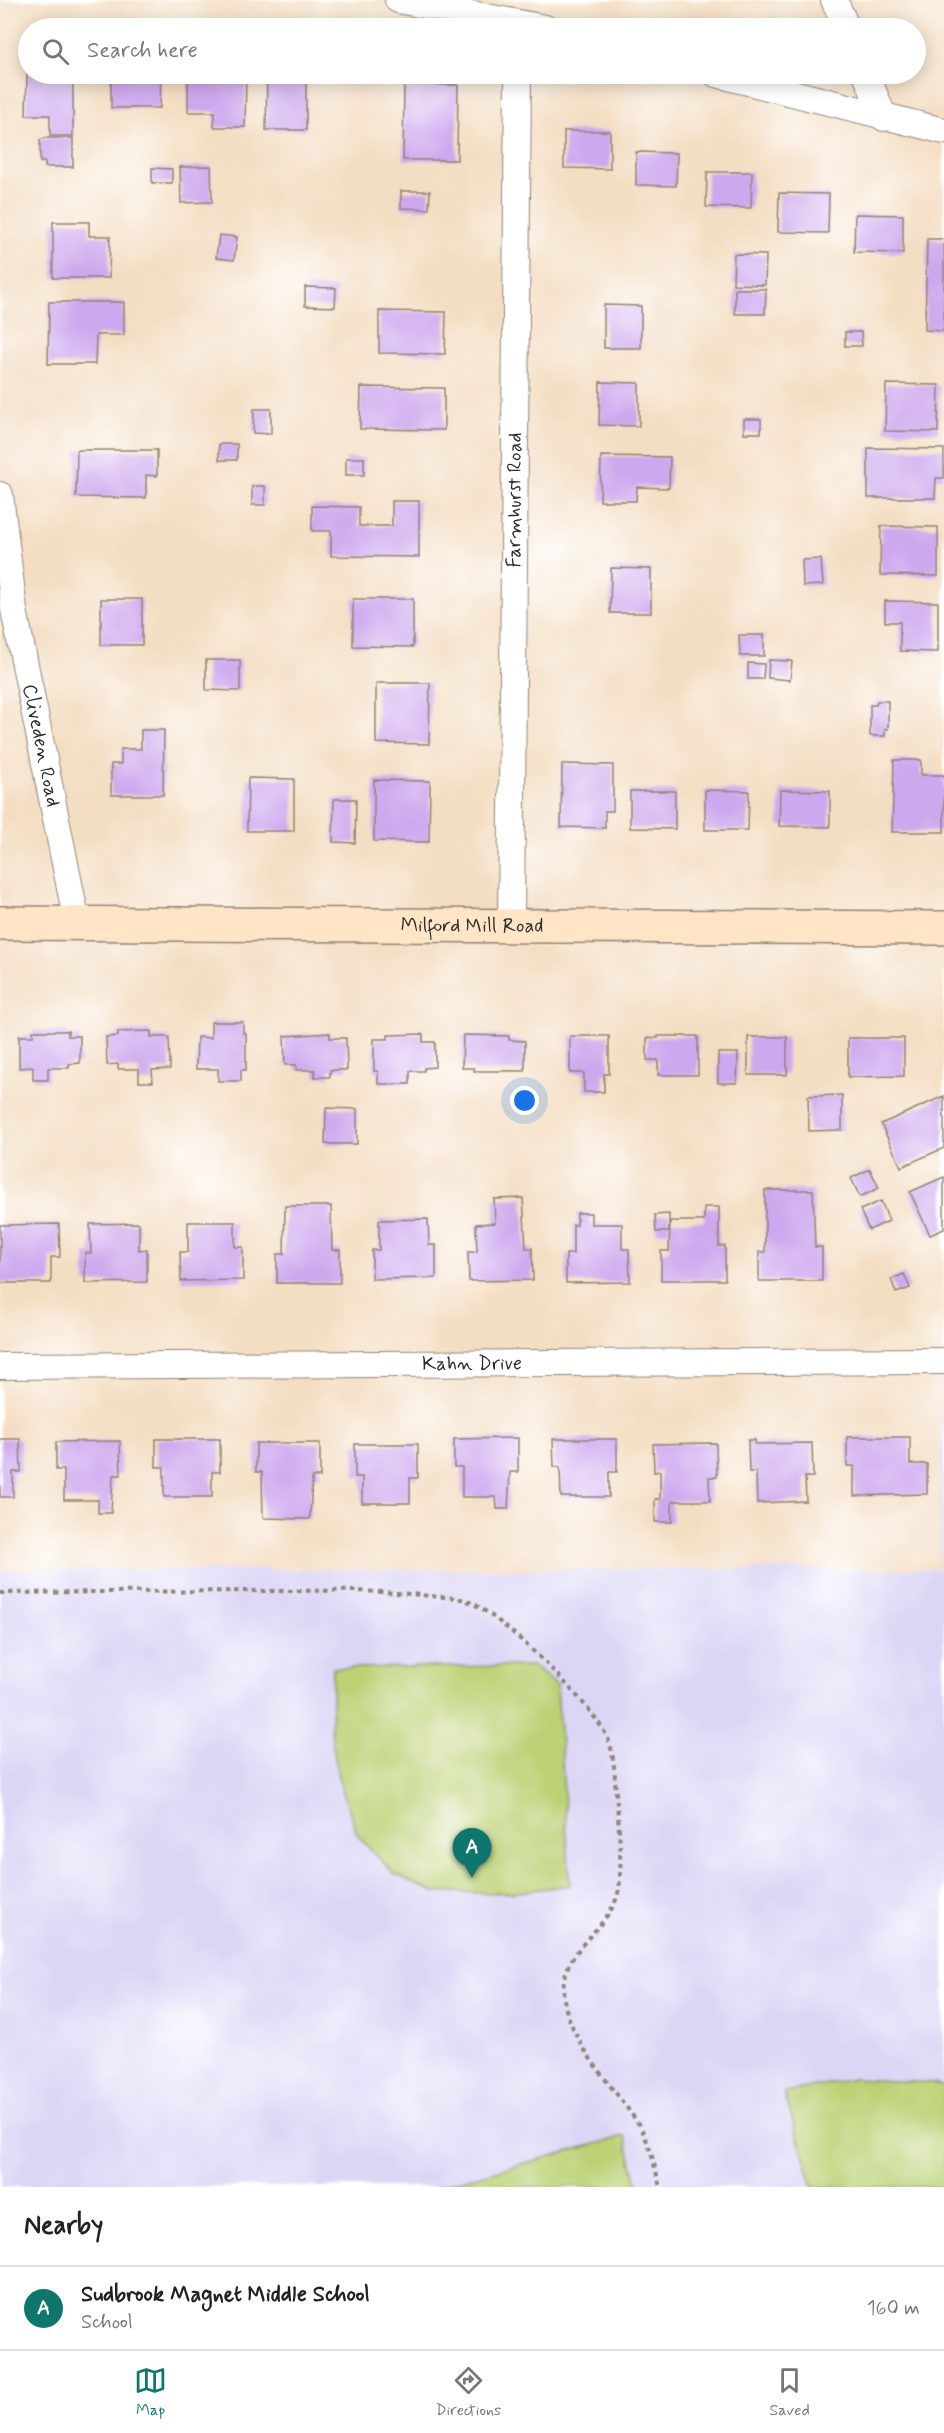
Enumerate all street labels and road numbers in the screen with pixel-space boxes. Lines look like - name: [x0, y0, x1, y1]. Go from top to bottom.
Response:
- street label: Farmhurst Road: [500, 432, 529, 568]
- street label: Cliveden Road: [16, 682, 67, 809]
- street label: Milford Mill Road: [400, 912, 544, 941]
- street label: Kahn Drive: [422, 1350, 522, 1377]

